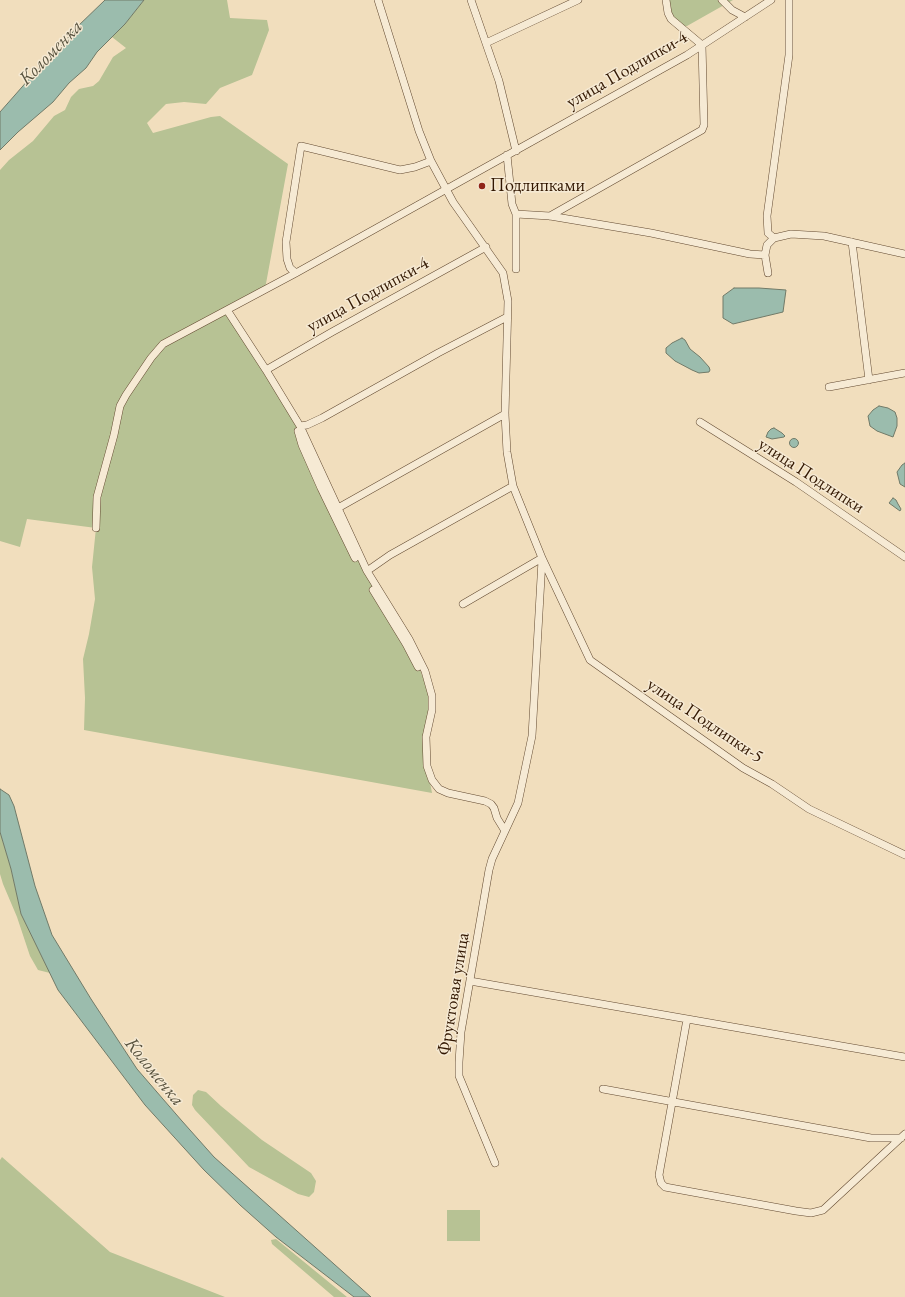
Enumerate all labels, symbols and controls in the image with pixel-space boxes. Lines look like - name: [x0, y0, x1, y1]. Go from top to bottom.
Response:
- water label: Коломенка: [14, 16, 88, 90]
- street label: улица Подлипки-4: [563, 27, 691, 113]
- place label: Подлипками: [490, 175, 585, 197]
- marker: Подлипками: [477, 181, 487, 191]
- street label: улица Подлипки-4: [303, 253, 433, 337]
- street label: улица Подлипки: [754, 434, 868, 518]
- street label: улица Подлипки-5: [643, 674, 767, 768]
- street label: Фруктовая улица: [434, 931, 474, 1057]
- water label: Коломенка: [119, 1033, 189, 1111]

